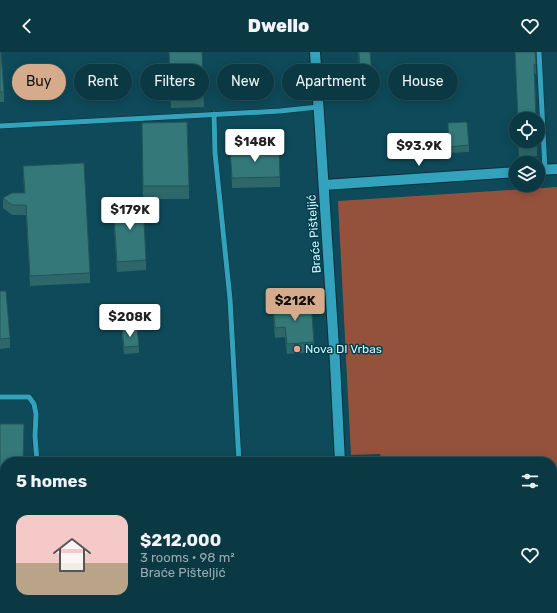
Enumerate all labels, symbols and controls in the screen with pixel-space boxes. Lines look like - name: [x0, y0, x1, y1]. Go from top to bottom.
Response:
- icon: back: [16, 15, 38, 37]
- text: Dwello: [248, 15, 309, 37]
- icon: heart: [519, 15, 541, 37]
- chip: Buy: [12, 64, 66, 100]
- chip: Rent: [74, 64, 132, 100]
- chip: Filters: [140, 64, 209, 100]
- chip: New: [217, 64, 274, 100]
- chip: Apartment: [282, 64, 380, 100]
- chip: House: [388, 64, 458, 100]
- map controls: [509, 112, 545, 192]
- button: locate: [509, 112, 545, 148]
- pin: $148K: [227, 129, 283, 163]
- pin: $93.9K: [386, 133, 452, 167]
- text: $148K: [234, 134, 276, 149]
- text: $93.9K: [396, 138, 442, 153]
- button: layers: [509, 156, 545, 192]
- street label: Braće Pišteljić: [304, 194, 324, 274]
- pin: $179K: [102, 197, 158, 231]
- text: $179K: [110, 202, 150, 217]
- pin: $212K: [267, 288, 323, 322]
- text: $212K: [275, 293, 315, 308]
- pin: $208K: [102, 304, 158, 338]
- text: $208K: [108, 309, 152, 324]
- place label: Nova DI Vrbas: [305, 342, 382, 356]
- marker: Nova DI Vrbas: [292, 344, 302, 354]
- icon: filters: [519, 470, 541, 492]
- text: 5 homes: [16, 471, 87, 491]
- text: $212,000: [140, 530, 221, 550]
- icon: home: [48, 531, 96, 579]
- icon: heart: [519, 544, 541, 566]
- text: 3 rooms · 98 m²: [140, 550, 235, 565]
- text: Braće Pišteljić: [140, 565, 226, 580]

